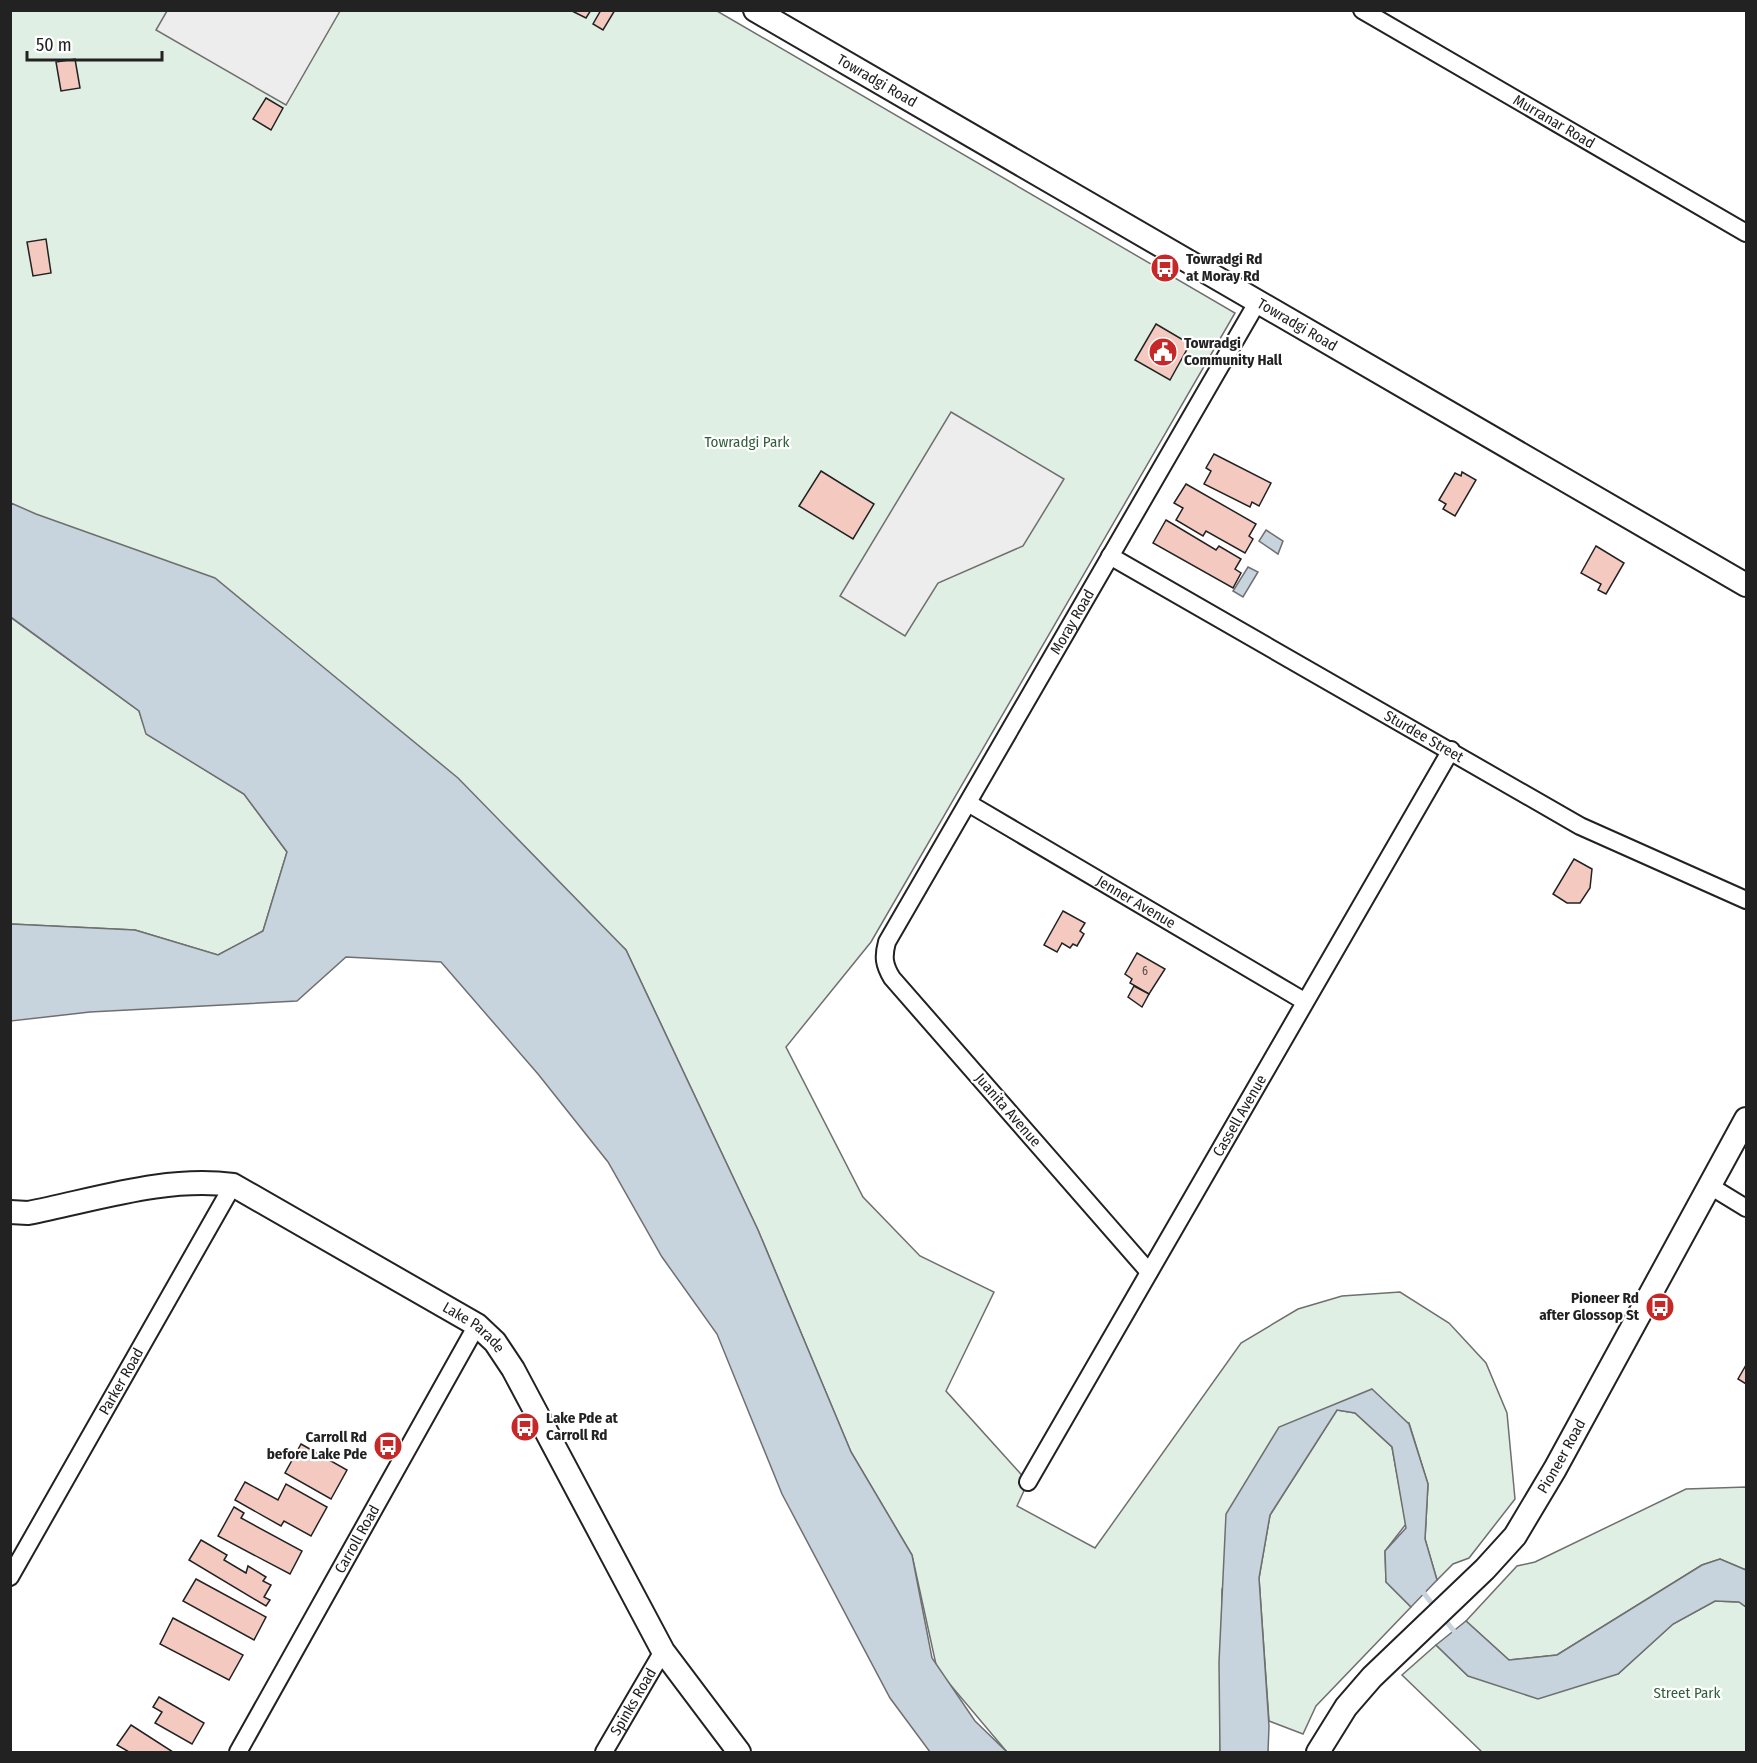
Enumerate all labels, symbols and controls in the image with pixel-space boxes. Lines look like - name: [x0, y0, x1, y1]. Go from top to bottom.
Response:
- scale bar: [27, 24, 162, 62]
- text: 50 m: [36, 34, 72, 56]
- street label: Towradgi Road: [834, 51, 920, 111]
- street label: Murranar Road: [1510, 91, 1598, 152]
- place label: Towradgi Rd at Moray Rd: [1186, 250, 1262, 285]
- bus stop icon: Towradgi Rd at Moray Rd: [1149, 252, 1181, 284]
- street label: Towradgi Road: [1254, 294, 1341, 355]
- place label: Towradgi Community Hall: [1184, 334, 1283, 369]
- public building icon: Towradgi Community Hall: [1147, 336, 1179, 368]
- park label: Towradgi Park: [705, 433, 790, 451]
- street label: Moray Road: [1046, 586, 1098, 658]
- street label: Sturdee Street: [1381, 706, 1467, 766]
- street label: Jenner Avenue: [1093, 872, 1179, 932]
- house number: 6: [1142, 964, 1148, 978]
- street label: Juanita Avenue: [971, 1069, 1045, 1151]
- street label: Cassell Avenue: [1209, 1072, 1270, 1160]
- place label: Pioneer Rd after Glossop St: [1539, 1289, 1640, 1324]
- bus stop icon: Pioneer Rd after Glossop St: [1644, 1291, 1676, 1323]
- street label: Lake Parade: [439, 1298, 508, 1356]
- street label: Parker Road: [95, 1345, 147, 1418]
- place label: Lake Pde at Carroll Rd: [546, 1409, 619, 1444]
- bus stop icon: Lake Pde at Carroll Rd: [509, 1411, 541, 1443]
- street label: Pioneer Road: [1534, 1416, 1589, 1497]
- place label: Carroll Rd before Lake Pde: [267, 1428, 367, 1463]
- bus stop icon: Carroll Rd before Lake Pde: [372, 1430, 404, 1462]
- street label: Carroll Road: [331, 1502, 383, 1576]
- street label: Spinks Road: [607, 1665, 660, 1739]
- park label: Street Park: [1653, 1684, 1721, 1702]

